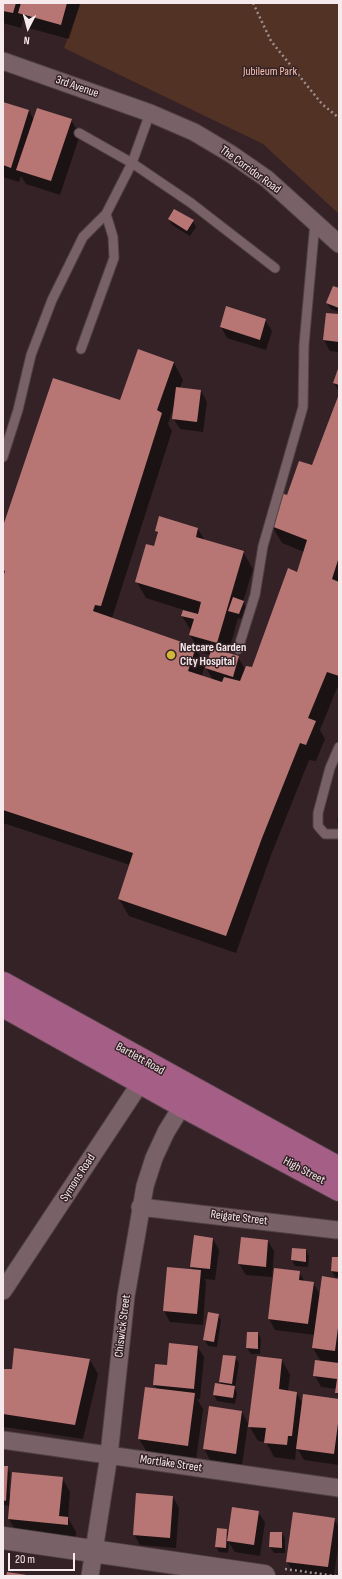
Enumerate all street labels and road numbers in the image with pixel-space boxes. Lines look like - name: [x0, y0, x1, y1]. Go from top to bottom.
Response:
- street label: 3rd Avenue: [54, 73, 100, 101]
- street label: The Corridor Road: [217, 143, 283, 197]
- street label: Bartlett Road: [113, 1040, 167, 1078]
- street label: Symons Road: [57, 1152, 99, 1204]
- street label: High Street: [281, 1154, 327, 1188]
- street label: Reigate Street: [210, 1207, 268, 1229]
- street label: Chiswick Street: [112, 1294, 134, 1358]
- street label: Mortlake Street: [139, 1453, 203, 1475]

